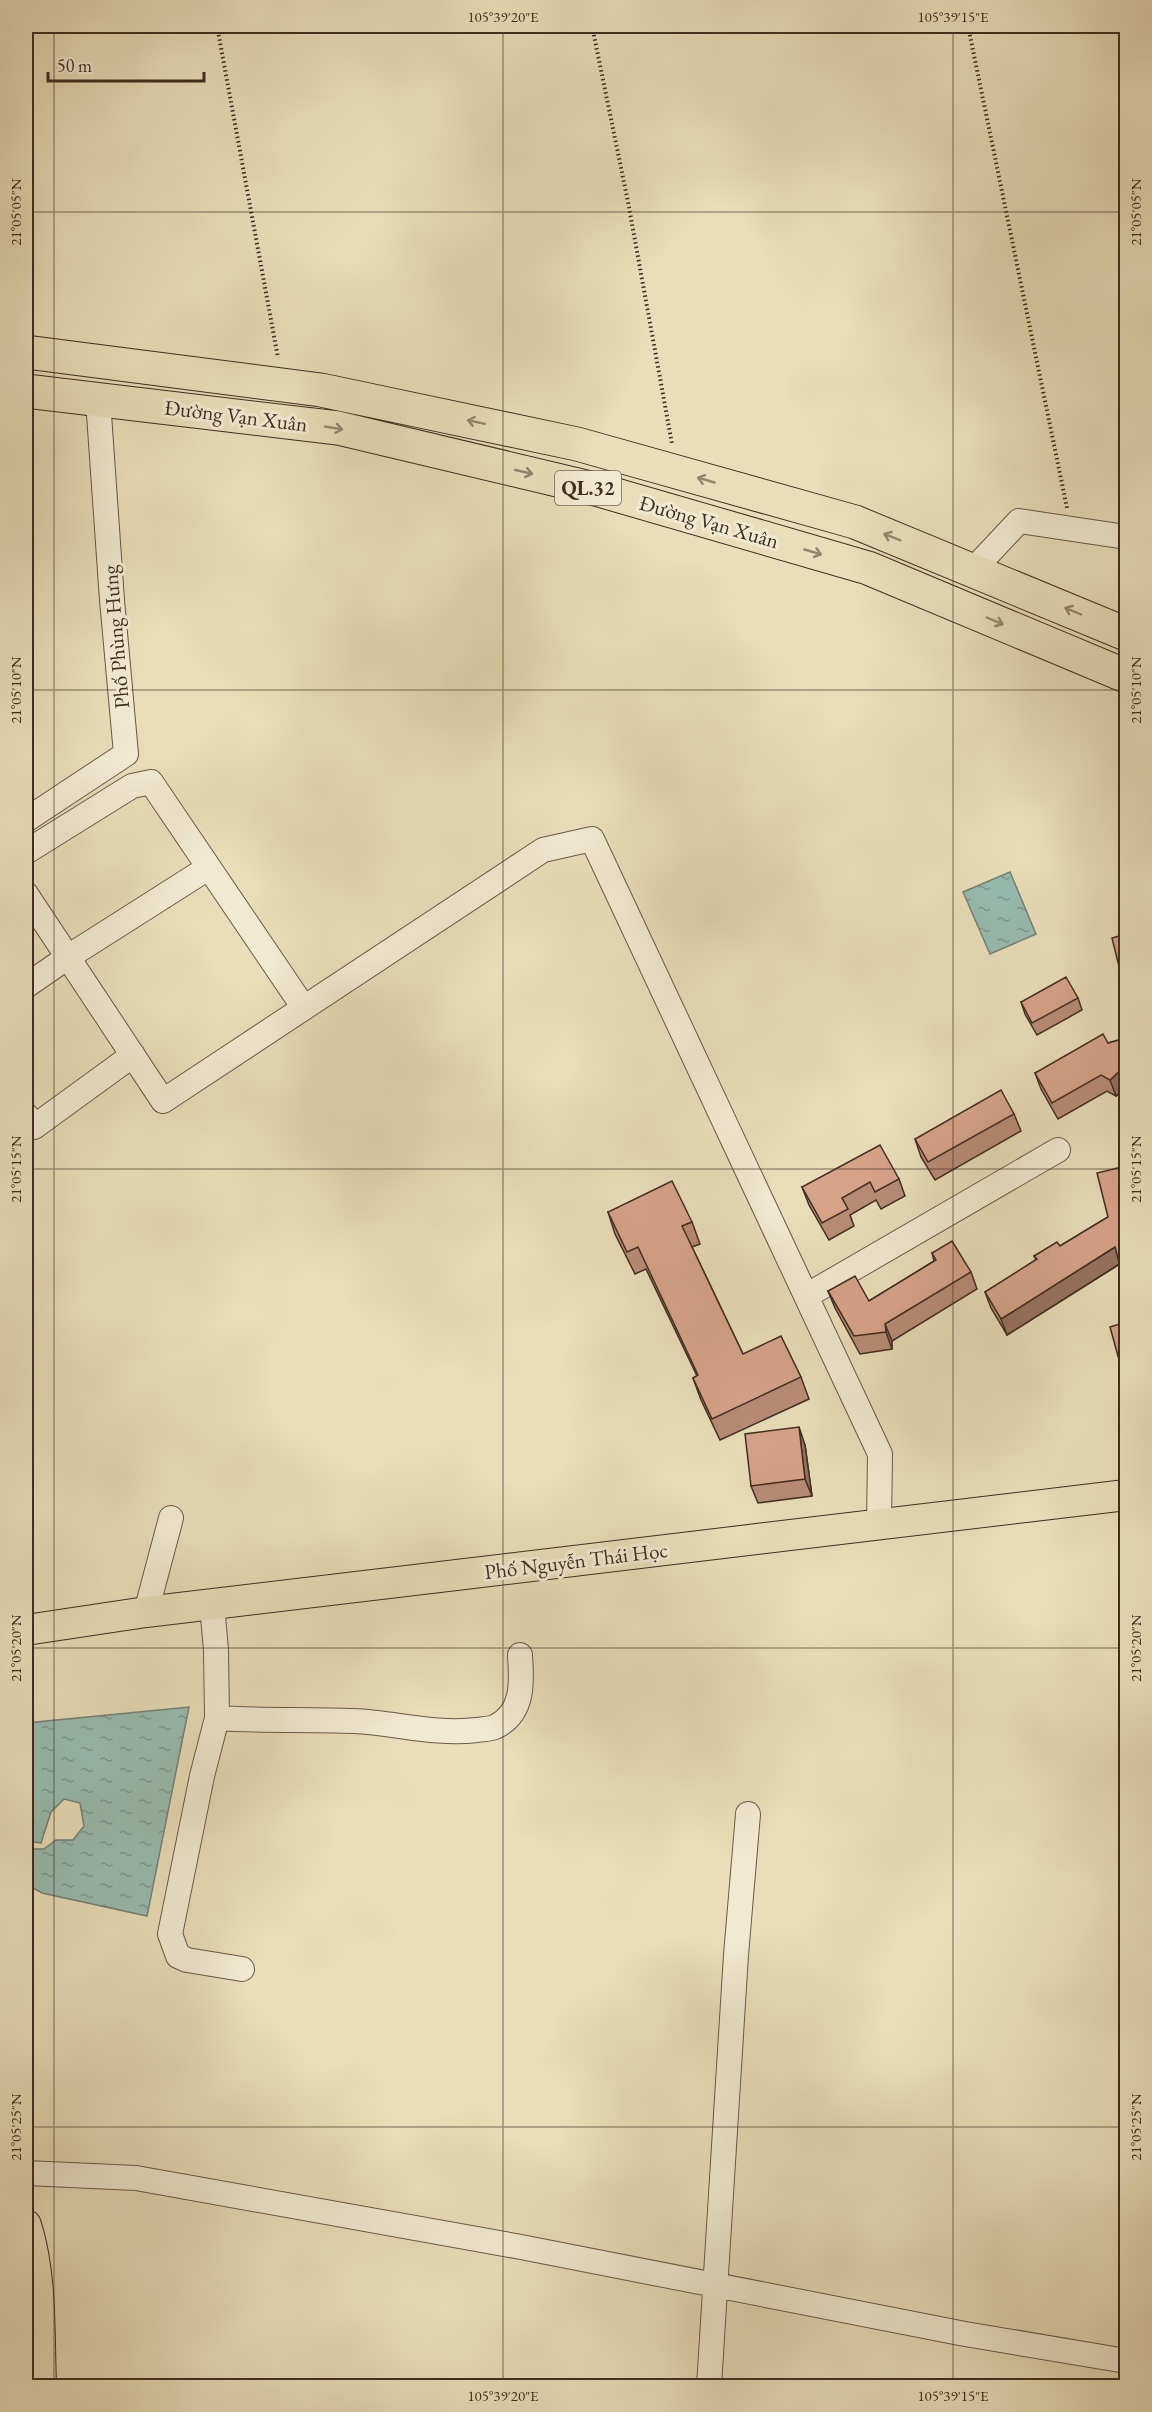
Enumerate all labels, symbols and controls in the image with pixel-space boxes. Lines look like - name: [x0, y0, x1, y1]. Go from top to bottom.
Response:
- text: 105°39'20"E: [467, 7, 539, 26]
- text: 105°39'15"E: [917, 7, 989, 26]
- scale bar: [48, 45, 204, 83]
- text: 50 m: [57, 54, 92, 77]
- text: 21°05'05"N: [6, 178, 25, 246]
- text: 21°05'05"N: [1126, 178, 1145, 246]
- street label: Đường Vạn Xuân: [163, 393, 309, 438]
- one-way arrow: [467, 416, 486, 428]
- one-way arrow: [323, 423, 343, 434]
- one-way arrow: [514, 467, 533, 479]
- road number: QL.32: [555, 471, 621, 505]
- one-way arrow: [697, 474, 716, 485]
- street label: Đường Vạn Xuân: [636, 489, 782, 554]
- one-way arrow: [884, 531, 902, 542]
- one-way arrow: [803, 547, 822, 558]
- street label: Phố Phùng Hưng: [96, 563, 135, 710]
- one-way arrow: [1064, 605, 1082, 616]
- one-way arrow: [985, 616, 1004, 627]
- text: 21°05'10"N: [6, 656, 25, 724]
- text: 21°05'10"N: [1126, 656, 1145, 724]
- text: 21°05'15"N: [6, 1135, 25, 1203]
- text: 21°05'15"N: [1126, 1135, 1145, 1203]
- street label: Phố Nguyễn Thái Học: [483, 1536, 669, 1585]
- text: 21°05'20"N: [6, 1614, 25, 1682]
- text: 21°05'20"N: [1126, 1614, 1145, 1682]
- text: 21°05'25"N: [6, 2093, 25, 2161]
- text: 21°05'25"N: [1126, 2093, 1145, 2161]
- text: 105°39'20"E: [467, 2386, 539, 2405]
- text: 105°39'15"E: [917, 2386, 989, 2405]

